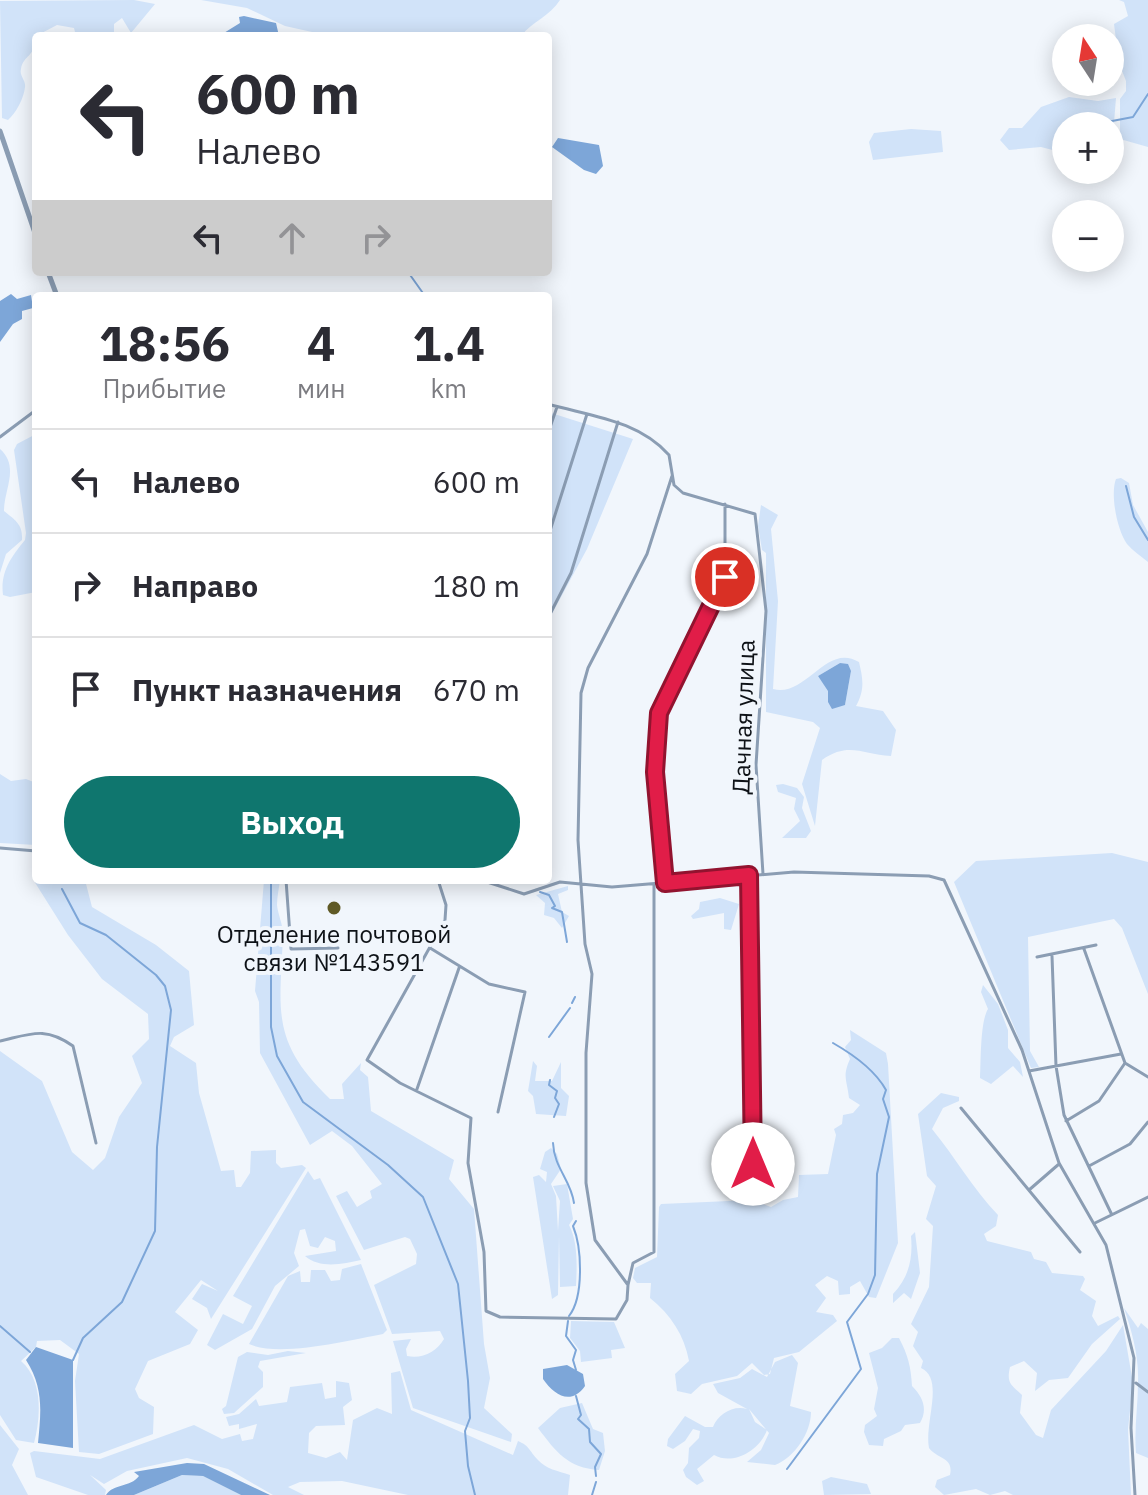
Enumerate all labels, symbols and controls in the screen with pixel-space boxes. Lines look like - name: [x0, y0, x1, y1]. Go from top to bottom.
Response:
- north arrow: [1052, 24, 1124, 96]
- map controls: [1052, 24, 1124, 272]
- text: 600 m: [196, 57, 360, 129]
- icon: left: [64, 64, 168, 168]
- button: +: [1052, 112, 1124, 184]
- text: Налево: [196, 127, 321, 174]
- button: −: [1052, 200, 1124, 272]
- icon: left: [186, 216, 230, 260]
- icon: ahead: [270, 216, 314, 260]
- icon: right: [354, 216, 398, 260]
- text: 18:56: [99, 312, 230, 374]
- text: 4: [307, 312, 336, 374]
- text: 1.4: [413, 312, 485, 374]
- text: Прибытие: [103, 371, 226, 405]
- text: мин: [297, 371, 346, 405]
- text: km: [431, 371, 467, 405]
- icon: left: [64, 459, 108, 503]
- text: Налево: [132, 462, 240, 501]
- text: 600 m: [433, 462, 520, 501]
- pin: [691, 543, 759, 611]
- icon: arrive: [703, 555, 747, 599]
- icon: right: [64, 563, 108, 607]
- text: Направо: [132, 566, 258, 605]
- text: 180 m: [433, 566, 520, 605]
- street label: Дачная улица: [724, 639, 762, 795]
- icon: arrive: [64, 667, 108, 711]
- text: Пункт назначения: [132, 670, 402, 709]
- text: 670 m: [433, 670, 520, 709]
- button: Выход: [64, 776, 520, 868]
- marker: Отделение почтовой связи №143591: [325, 899, 343, 917]
- place label: Отделение почтовой связи №143591: [217, 918, 451, 978]
- position arrow: [711, 1122, 795, 1206]

